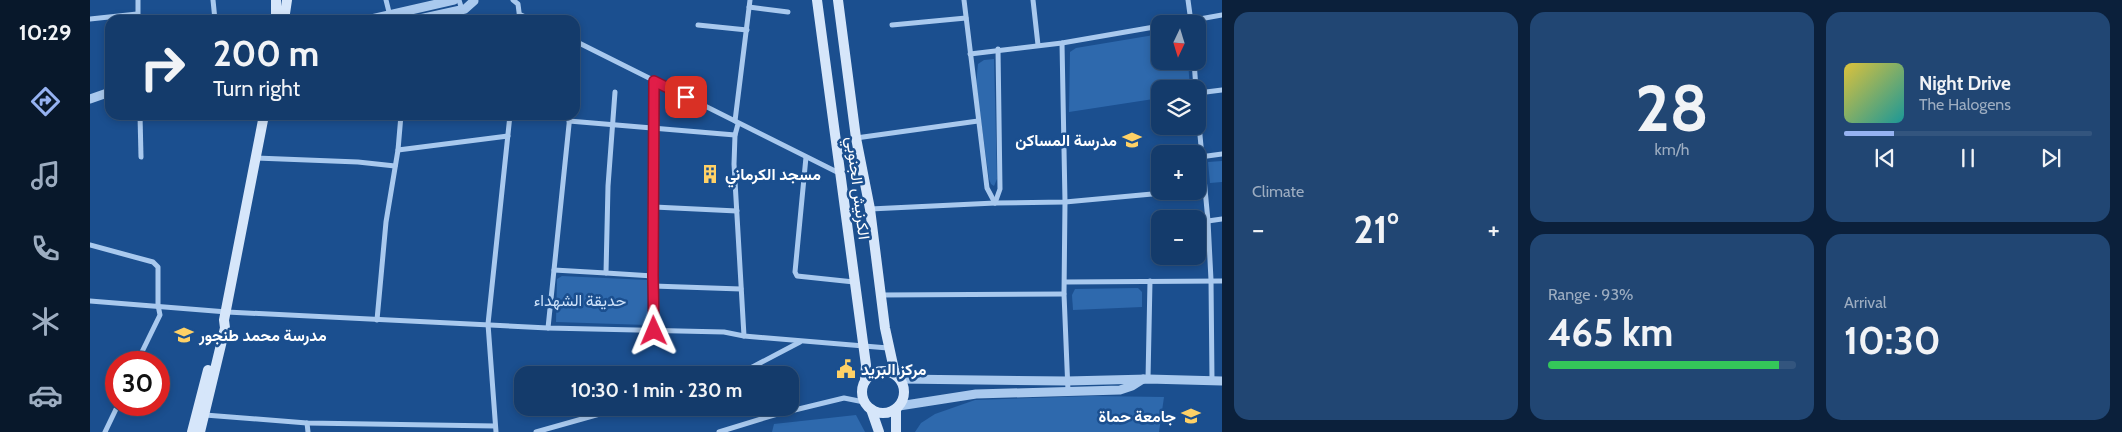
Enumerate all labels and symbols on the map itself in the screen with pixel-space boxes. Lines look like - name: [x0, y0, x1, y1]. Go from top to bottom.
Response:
- north arrow: [1151, 15, 1206, 70]
- pin: [665, 76, 707, 118]
- school or university icon: مدرسة المساكن: [1121, 129, 1143, 151]
- place label: مدرسة المساكن: [1015, 131, 1117, 151]
- street label: الكرنيش الجنوبي: [838, 135, 874, 241]
- building icon: مسجد الكرماني: [699, 163, 721, 185]
- place label: مسجد الكرماني: [725, 165, 821, 188]
- park label: حديقة الشهداء: [534, 291, 627, 311]
- position arrow: [627, 304, 679, 356]
- school or university icon: مدرسة محمد طنجور: [173, 324, 195, 346]
- place label: مدرسة محمد طنجور: [198, 326, 327, 346]
- speed limit sign: 30: [105, 351, 170, 416]
- public building icon: مركز البريد: [835, 358, 857, 380]
- place label: مركز البريد: [861, 360, 927, 380]
- school or university icon: جامعة حماة: [1180, 405, 1202, 427]
- place label: جامعة حماة: [1099, 407, 1176, 426]

